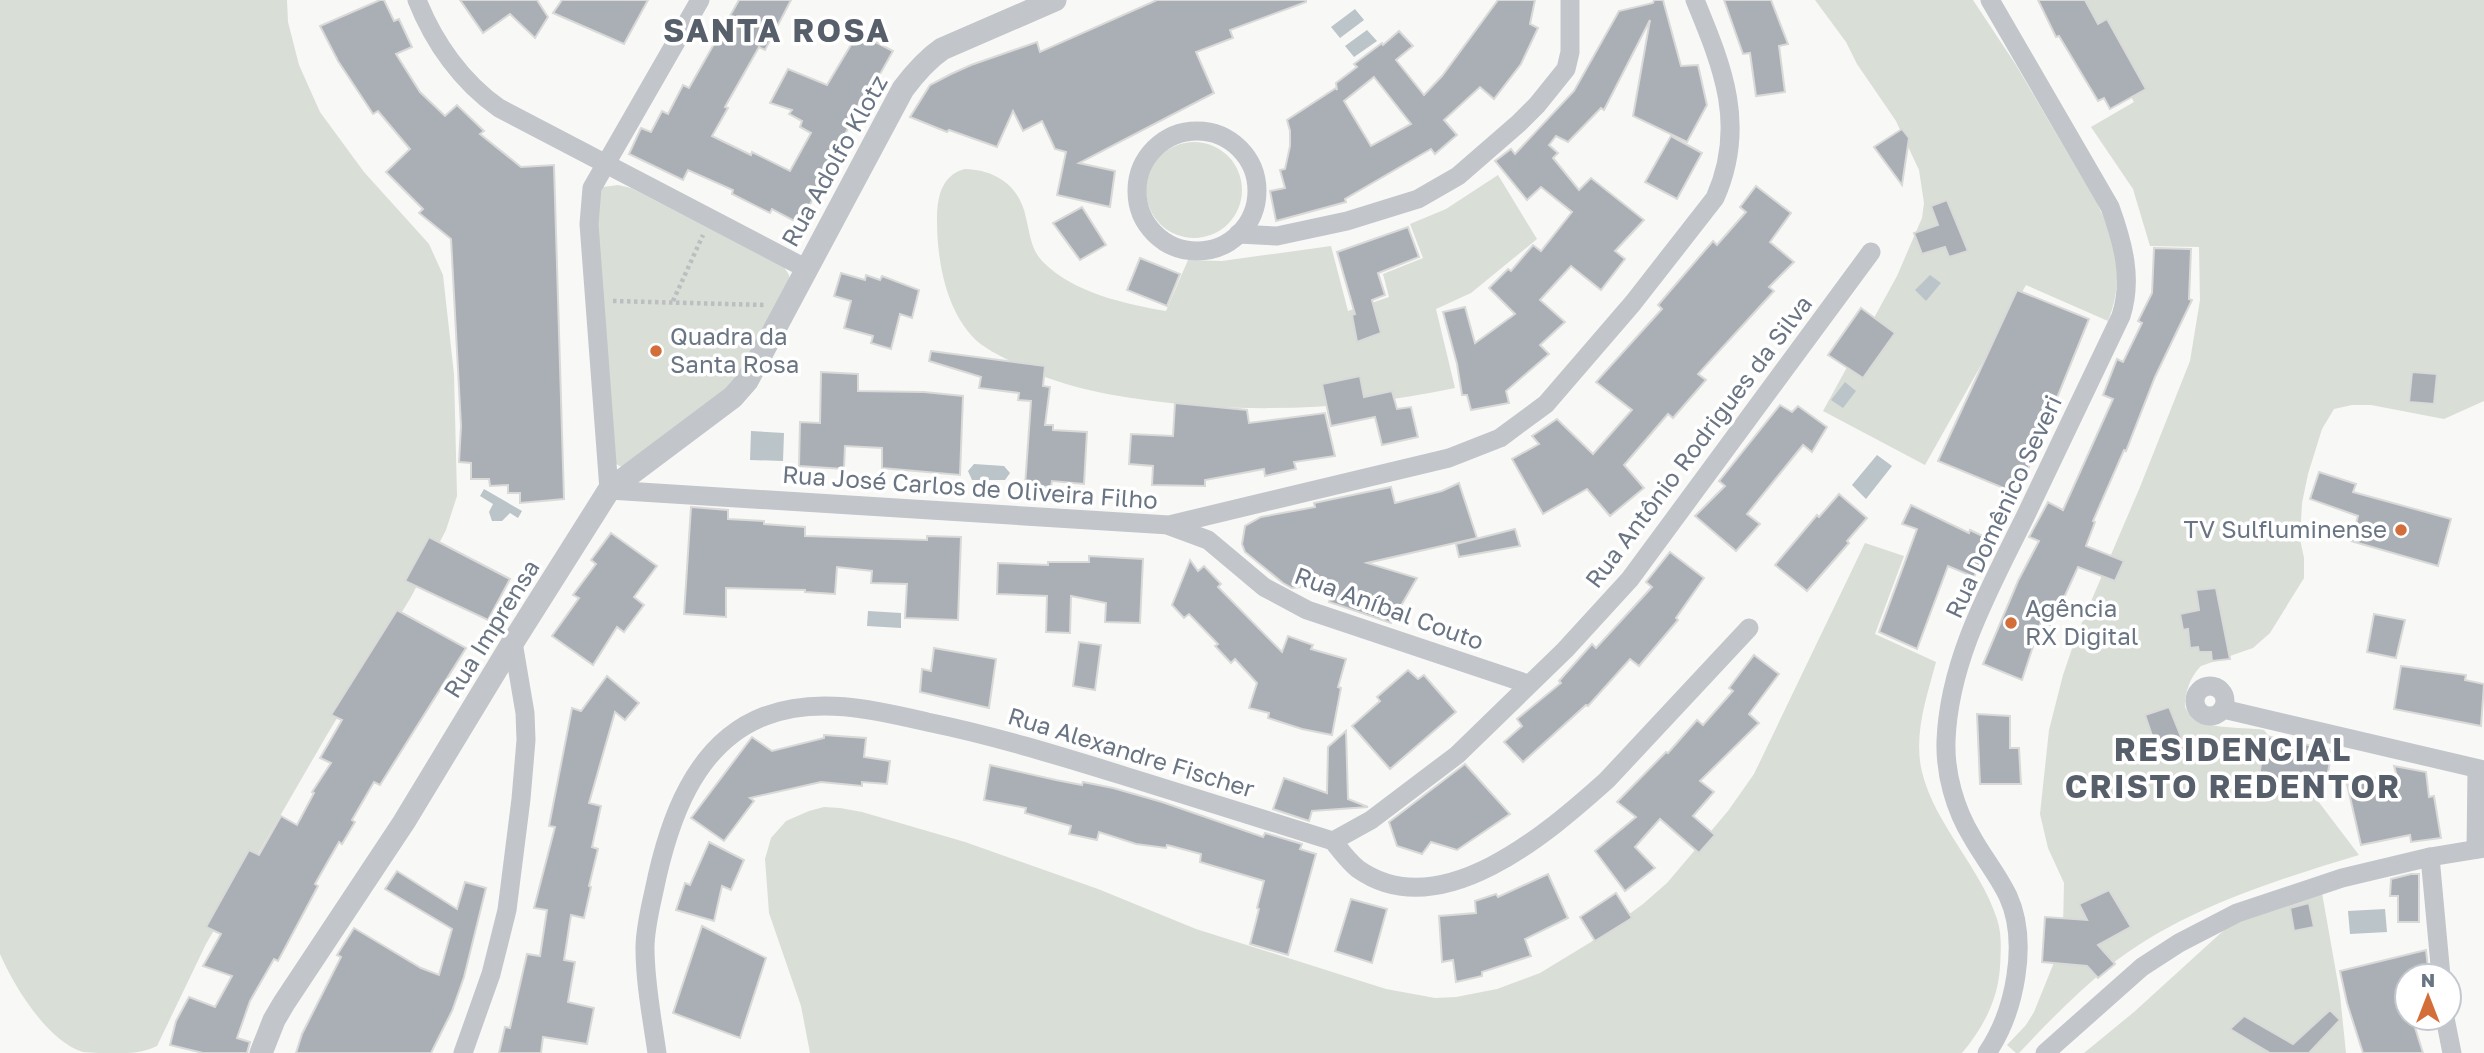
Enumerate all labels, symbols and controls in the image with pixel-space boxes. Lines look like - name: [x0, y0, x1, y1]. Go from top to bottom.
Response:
- district label: SANTA ROSA: [663, 11, 891, 49]
- street label: Rua Adolfo Klotz: [775, 69, 893, 251]
- street label: Rua Antônio Rodrigues da Silva: [1578, 289, 1817, 593]
- place label: Quadra da Santa Rosa: [670, 321, 799, 378]
- marker: Quadra da Santa Rosa: [648, 343, 664, 359]
- street label: Rua Domênico Severi: [1938, 390, 2067, 622]
- street label: Rua José Carlos de Oliveira Filho: [781, 459, 1159, 514]
- place label: TV Sulfluminense: [2184, 514, 2387, 543]
- marker: TV Sulfluminense: [2393, 522, 2409, 538]
- street label: Rua Imprensa: [437, 554, 545, 703]
- street label: Rua Aníbal Couto: [1291, 560, 1488, 655]
- place label: Agência RX Digital: [2025, 593, 2138, 650]
- marker: Agência RX Digital: [2003, 615, 2019, 631]
- street label: Rua Alexandre Fischer: [1005, 700, 1258, 803]
- district label: RESIDENCIAL CRISTO REDENTOR: [2065, 730, 2401, 805]
- north arrow: [2393, 962, 2463, 1032]
- text: N: [2421, 968, 2435, 991]

